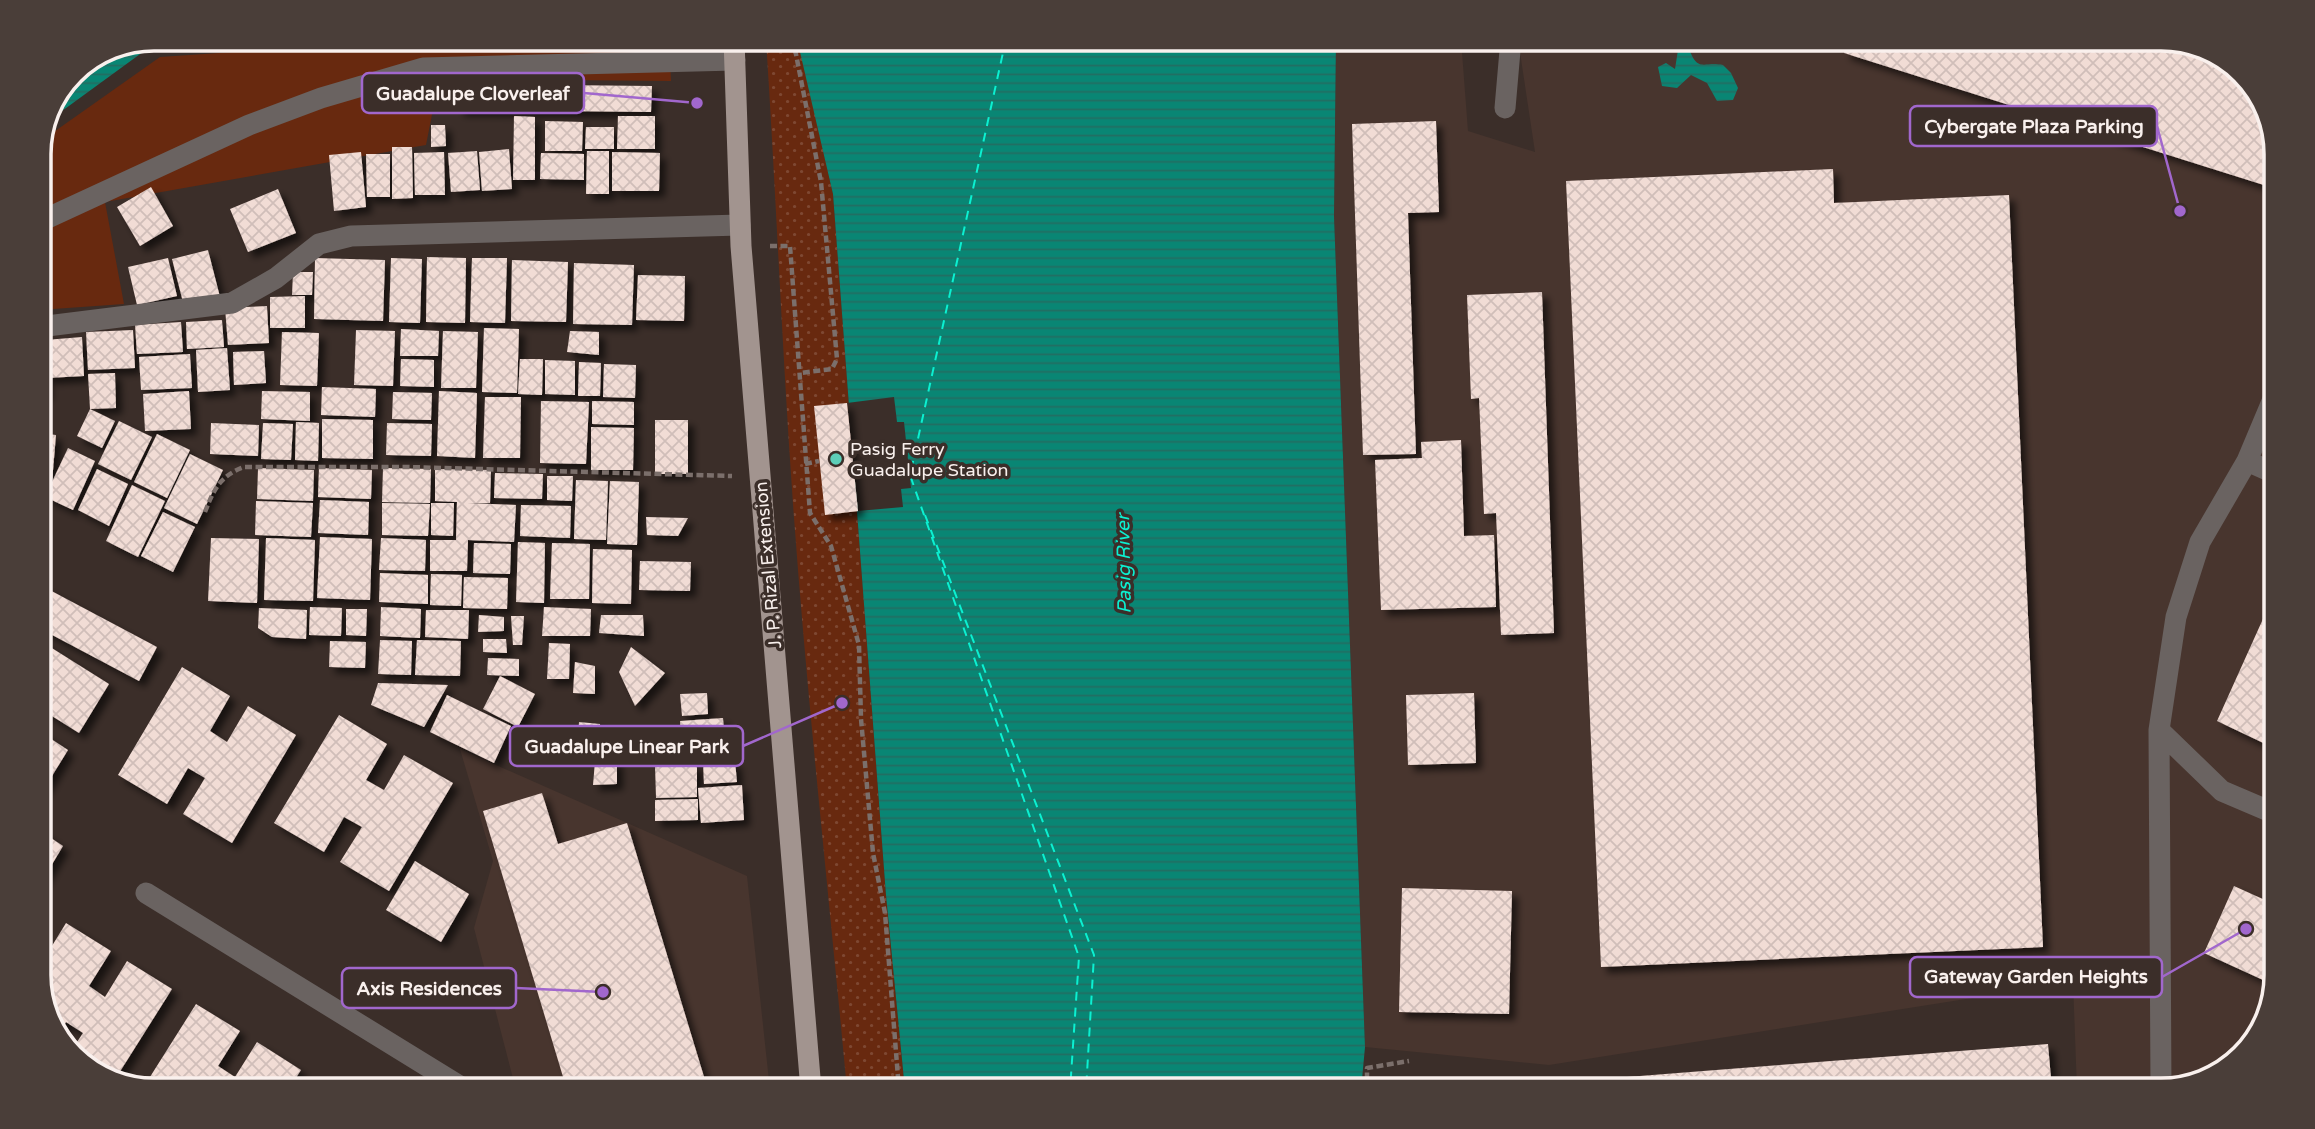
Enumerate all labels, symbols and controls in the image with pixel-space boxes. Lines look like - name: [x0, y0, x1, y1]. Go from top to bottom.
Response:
- callout: Guadalupe Cloverleaf: [362, 73, 584, 113]
- text: Guadalupe Cloverleaf: [376, 83, 571, 106]
- callout: Cybergate Plaza Parking: [1910, 106, 2157, 146]
- text: Cybergate Plaza Parking: [1924, 116, 2144, 139]
- place label: Pasig Ferry Guadalupe Station: [850, 438, 1009, 481]
- marker: Pasig Ferry Guadalupe Station: [828, 451, 844, 467]
- street label: J. P. Rizal Extension: [750, 481, 786, 649]
- water label: Pasig River: [1112, 511, 1136, 614]
- callout: Guadalupe Linear Park: [510, 726, 743, 766]
- text: Guadalupe Linear Park: [525, 736, 730, 759]
- callout: Gateway Garden Heights: [1910, 957, 2162, 997]
- text: Gateway Garden Heights: [1924, 966, 2148, 989]
- callout: Axis Residences: [342, 968, 516, 1008]
- text: Axis Residences: [356, 978, 502, 1000]

